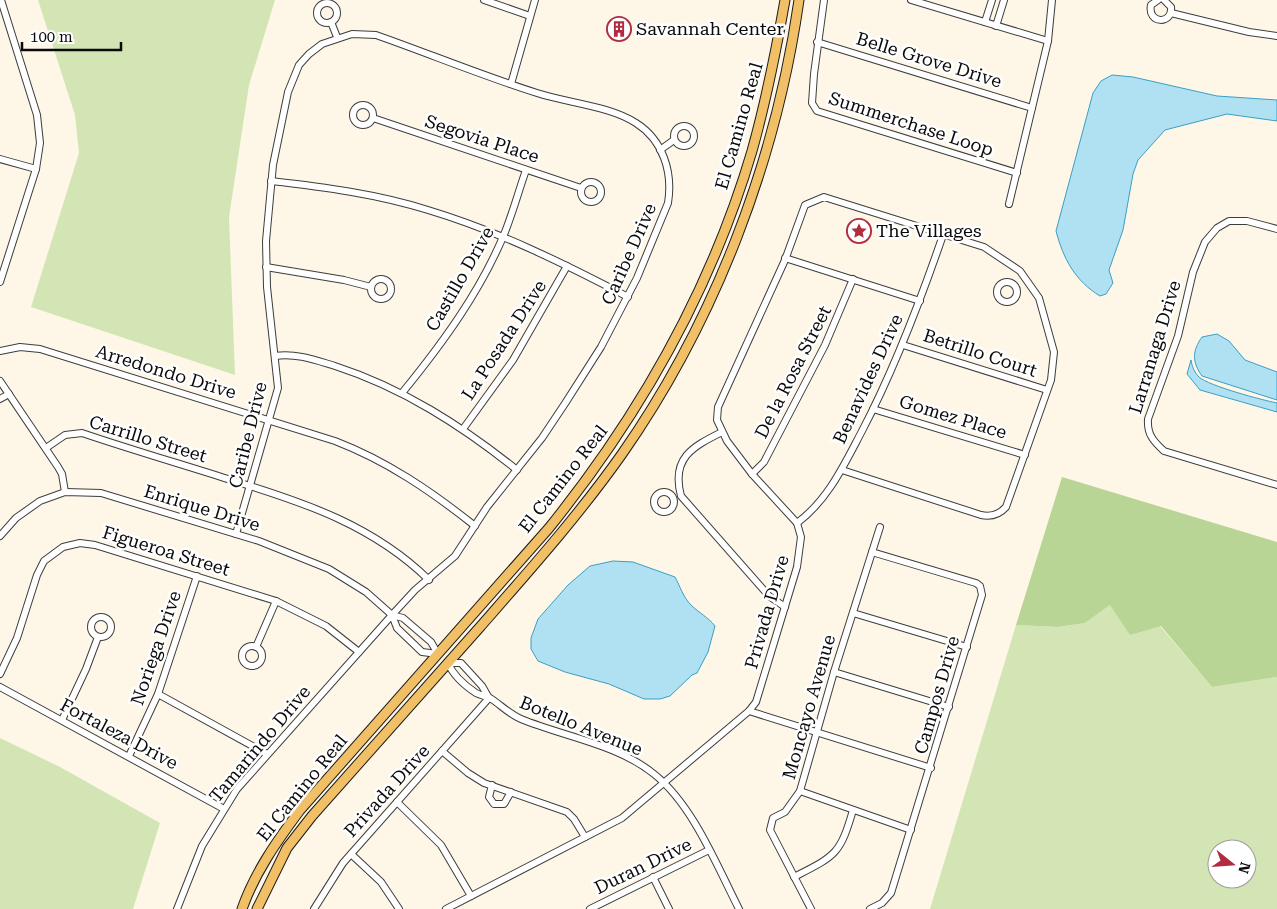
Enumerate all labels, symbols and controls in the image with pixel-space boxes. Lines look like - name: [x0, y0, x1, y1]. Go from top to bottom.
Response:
- building icon: Savannah Center: [606, 16, 632, 42]
- place label: Savannah Center: [636, 18, 784, 39]
- scale bar: [22, 20, 121, 52]
- street label: Belle Grove Drive: [854, 27, 1004, 92]
- text: 100 m: [30, 28, 73, 46]
- street label: El Camino Real: [710, 60, 767, 192]
- street label: Summerchase Loop: [826, 87, 996, 160]
- street label: Segovia Place: [422, 110, 542, 167]
- street label: Caribe Drive: [597, 200, 660, 308]
- place icon: The Villages: [846, 218, 872, 244]
- place label: The Villages: [876, 220, 982, 241]
- street label: Castillo Drive: [421, 223, 498, 335]
- street label: La Posada Drive: [457, 276, 550, 404]
- street label: Larranaga Drive: [1124, 278, 1185, 416]
- street label: De la Rosa Street: [750, 302, 835, 442]
- street label: Benavides Drive: [828, 311, 907, 447]
- street label: Betrillo Court: [921, 324, 1040, 381]
- street label: Arredondo Drive: [93, 340, 239, 403]
- street label: Caribe Drive: [224, 379, 271, 490]
- street label: Gomez Place: [897, 390, 1009, 443]
- street label: Carrillo Street: [87, 411, 210, 466]
- street label: El Camino Real: [514, 420, 611, 537]
- street label: Enrique Drive: [142, 480, 263, 535]
- street label: Figueroa Street: [100, 521, 233, 580]
- street label: Privada Drive: [740, 553, 793, 671]
- street label: Noriega Drive: [126, 588, 185, 708]
- street label: Moncayo Avenue: [778, 632, 839, 782]
- street label: Campos Drive: [910, 633, 963, 756]
- street label: Tamarindo Drive: [205, 681, 315, 806]
- street label: Botello Avenue: [517, 691, 646, 760]
- street label: Fortaleza Drive: [57, 694, 182, 773]
- street label: El Camino Real: [252, 730, 351, 845]
- street label: Privada Drive: [340, 740, 434, 841]
- street label: Duran Drive: [591, 833, 695, 898]
- north arrow: [1207, 839, 1257, 889]
- text: N: [1235, 860, 1254, 876]

